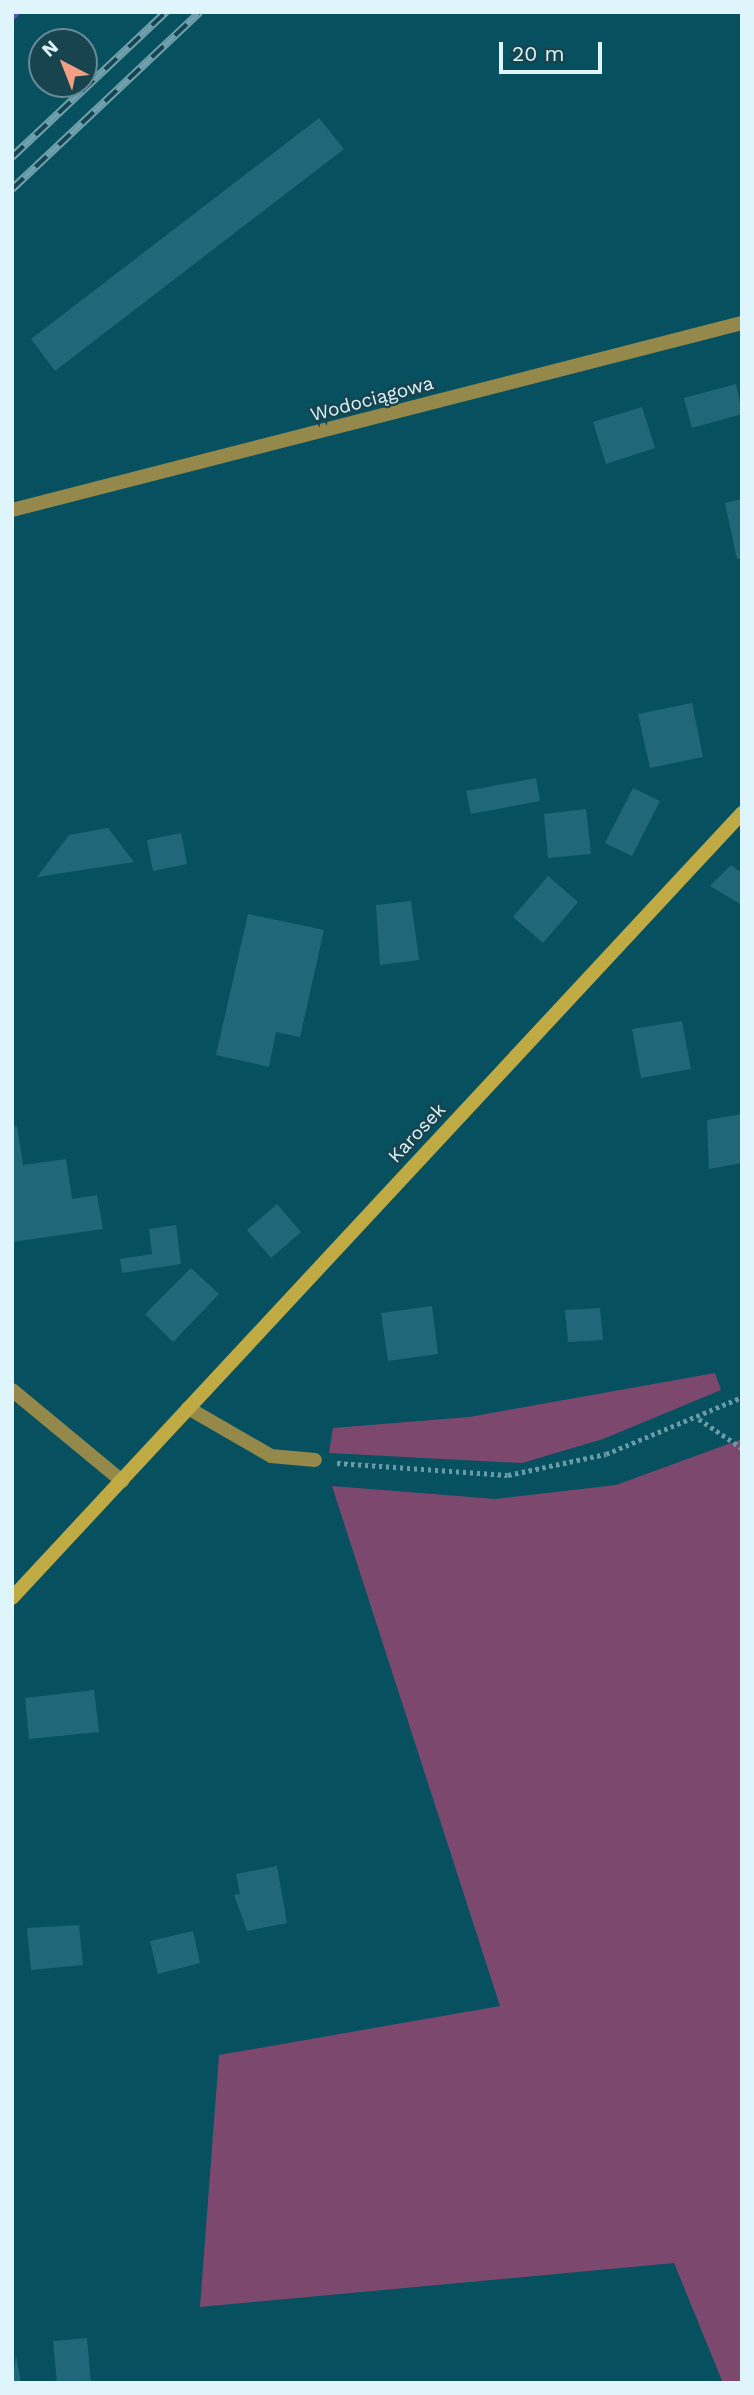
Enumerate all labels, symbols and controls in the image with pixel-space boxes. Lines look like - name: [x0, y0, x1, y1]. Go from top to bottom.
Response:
- north arrow: [28, 28, 98, 98]
- scale bar: [502, 28, 605, 72]
- text: N: [37, 35, 63, 62]
- text: 20 m: [512, 41, 564, 66]
- street label: Wodociągowa: [308, 372, 436, 426]
- street label: Karosek: [384, 1098, 450, 1168]

